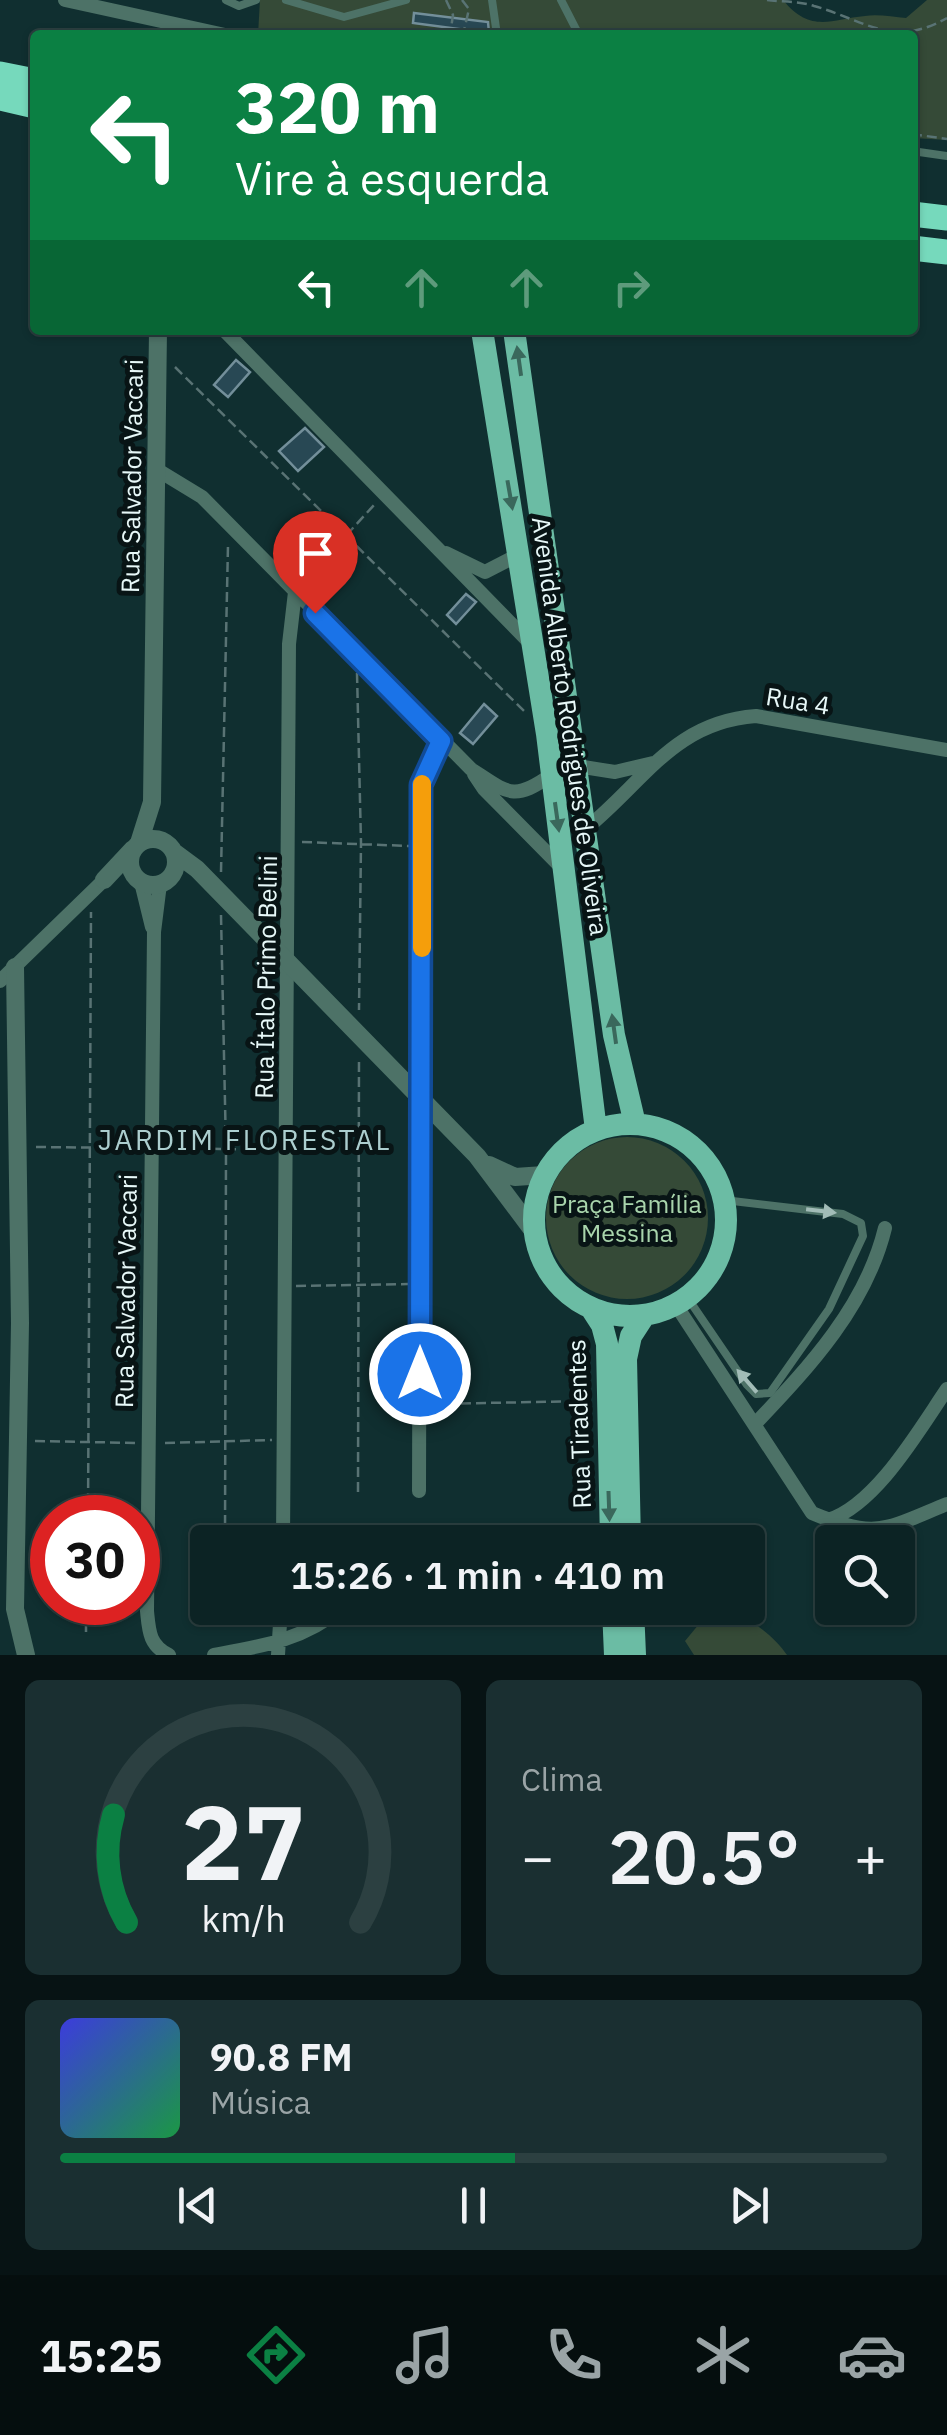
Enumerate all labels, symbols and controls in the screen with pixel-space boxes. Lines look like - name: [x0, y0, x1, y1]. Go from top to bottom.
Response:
- text: 320 m: [235, 61, 440, 152]
- icon: left: [70, 70, 200, 200]
- text: Vire à esquerda: [235, 149, 549, 207]
- icon: left: [289, 260, 344, 315]
- icon: ahead: [394, 260, 449, 315]
- icon: ahead: [499, 260, 554, 315]
- icon: right: [604, 260, 659, 315]
- one-way arrow: [510, 345, 526, 376]
- street label: Rua Salvador Vaccari: [113, 358, 150, 594]
- one-way arrow: [503, 480, 518, 511]
- pin: [273, 511, 358, 614]
- street label: Avenida Alberto Rodrigues de Oliveira: [525, 514, 616, 937]
- icon: arrive: [288, 526, 343, 581]
- street label: Rua 4: [764, 679, 832, 722]
- one-way arrow: [550, 801, 566, 833]
- street label: Rua Ítalo Primo Belini: [247, 855, 284, 1099]
- one-way arrow: [605, 1013, 621, 1045]
- district label: JARDIM FLORESTAL: [98, 1121, 392, 1158]
- street label: Rua Salvador Vaccari: [107, 1173, 144, 1409]
- park label: Praça Família Messina: [552, 1187, 702, 1249]
- one-way arrow: [806, 1203, 837, 1219]
- position arrow: [368, 1322, 472, 1426]
- street label: Rua Tiradentes: [559, 1339, 598, 1509]
- one-way arrow: [736, 1369, 758, 1394]
- one-way arrow: [602, 1491, 618, 1523]
- speed limit sign: 30: [30, 1495, 160, 1625]
- map controls: [815, 1525, 915, 1625]
- button: search: [815, 1525, 915, 1625]
- text: 15:26 · 1 min · 410 m: [290, 1550, 665, 1599]
- text: Clima: [521, 1758, 603, 1800]
- text: 27: [181, 1773, 305, 1909]
- text: 20.5°: [608, 1807, 800, 1905]
- text: −: [521, 1821, 554, 1892]
- text: +: [854, 1821, 887, 1892]
- text: km/h: [201, 1895, 285, 1942]
- text: 90.8 FM: [210, 2032, 353, 2081]
- text: Música: [210, 2081, 311, 2123]
- icon: previous: [170, 2178, 225, 2233]
- icon: pause: [446, 2178, 501, 2233]
- icon: next: [722, 2178, 777, 2233]
- icon: directions: [241, 2320, 311, 2390]
- icon: music: [390, 2320, 460, 2390]
- icon: phone: [539, 2320, 609, 2390]
- icon: climate: [688, 2320, 758, 2390]
- icon: car: [837, 2320, 907, 2390]
- text: 15:25: [40, 2326, 162, 2384]

